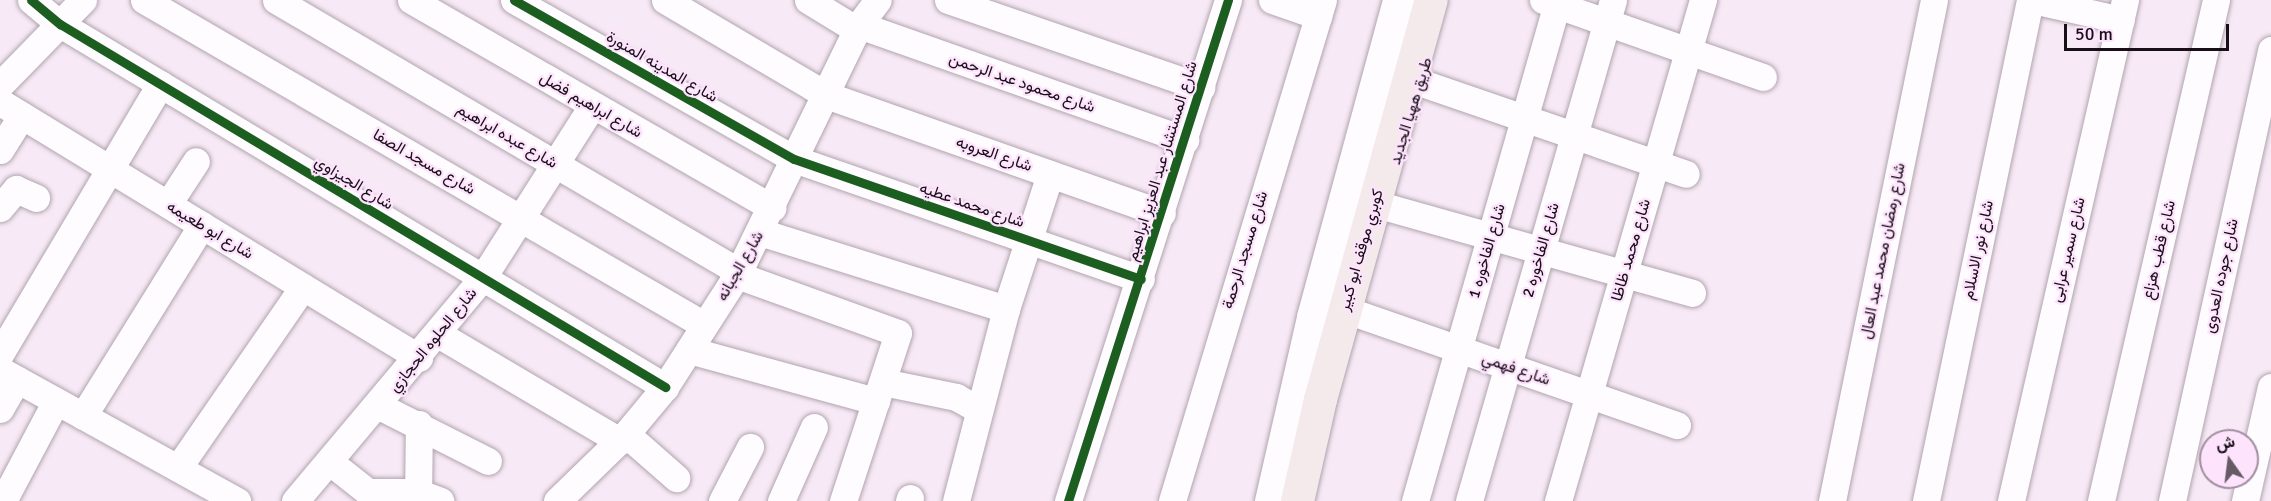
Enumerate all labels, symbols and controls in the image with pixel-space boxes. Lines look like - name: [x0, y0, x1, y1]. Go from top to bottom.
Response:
- scale bar: [2067, 12, 2232, 50]
- text: 50 m: [2075, 23, 2113, 45]
- street label: شارع المدينه المنورة: [603, 27, 721, 107]
- street label: شارع محمود عبد الرحمن: [946, 49, 1098, 117]
- street label: طريق ههيا الجديد: [1386, 55, 1436, 167]
- street label: شارع المستشار عبد العزيز ابراهيم: [1122, 59, 1202, 263]
- street label: شارع ابراهيم فضل: [536, 68, 646, 142]
- street label: شارع عبده ابراهيم: [453, 99, 561, 173]
- street label: شارع مسجد الصفا: [369, 125, 479, 199]
- street label: شارع العروبه: [953, 132, 1035, 176]
- street label: شارع الجيزاوي: [311, 152, 397, 214]
- street label: شارع رمضان محمد عبد العال: [1856, 161, 1910, 341]
- street label: شارع محمد عطيه: [917, 178, 1027, 232]
- street label: كوبري موقف ابو كبير: [1334, 187, 1388, 313]
- street label: شارع مسجد الرحمة: [1218, 189, 1272, 311]
- street label: شارع سمير عرابى: [2047, 196, 2089, 304]
- street label: شارع ابو طعيمه: [163, 197, 257, 263]
- street label: شارع محمد ظاظا: [1607, 197, 1655, 303]
- street label: شارع قطب هزاع: [2138, 198, 2180, 302]
- street label: شارع نور الاسلام: [1958, 199, 1998, 301]
- street label: شارع الفاخوره 2: [1518, 200, 1564, 300]
- street label: شارع الفاخوره 1: [1464, 201, 1510, 301]
- street label: شارع جوده العدوى: [2199, 217, 2243, 335]
- street label: شارع الجبانه: [712, 228, 768, 304]
- street label: شارع الحلوه الحجازي: [385, 284, 481, 396]
- street label: شارع فهمي: [1479, 348, 1553, 390]
- north arrow: [2199, 429, 2259, 489]
- text: ش: [2213, 431, 2237, 456]

